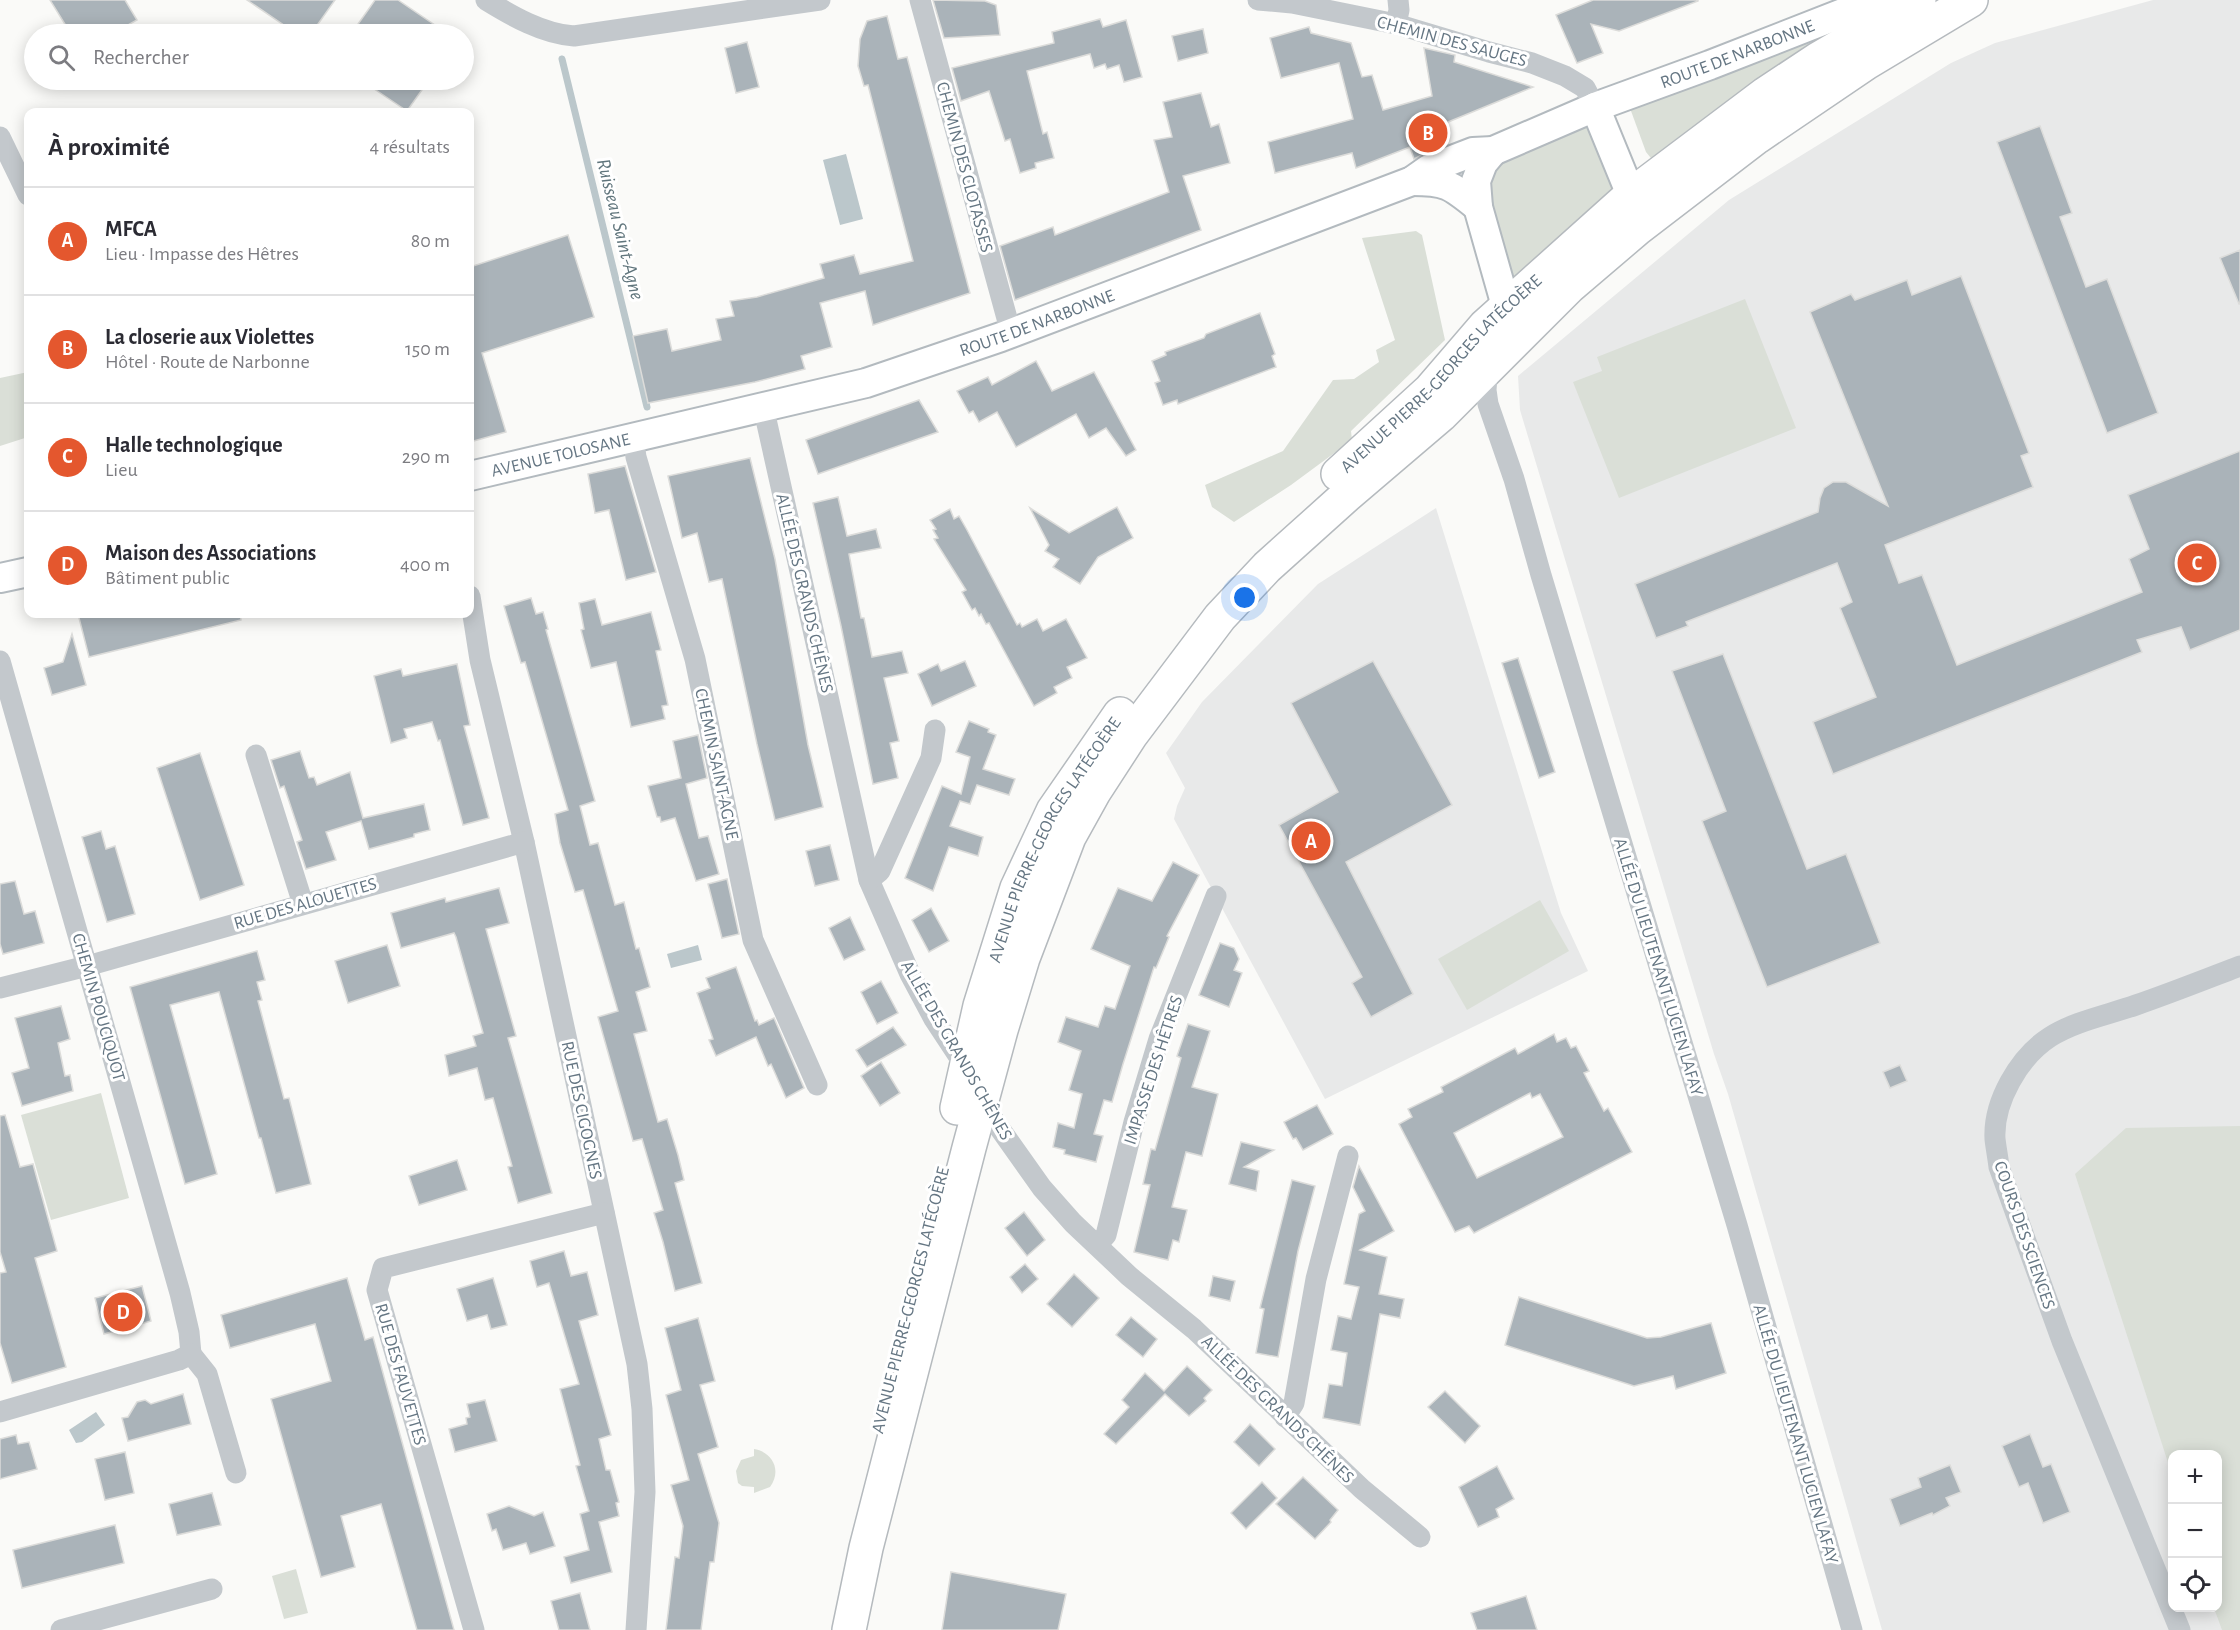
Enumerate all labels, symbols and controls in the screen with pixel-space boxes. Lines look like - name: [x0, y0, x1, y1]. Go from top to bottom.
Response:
- street label: CHEMIN DES SAUGES: [1375, 13, 1529, 71]
- street label: ROUTE DE NARBONNE: [1658, 17, 1817, 92]
- search box: [24, 24, 474, 90]
- icon: search: [45, 41, 78, 74]
- text: Rechercher: [93, 46, 189, 68]
- street label: CHEMIN DES CLOTASSES: [933, 80, 995, 254]
- pin: B: [1408, 110, 1448, 156]
- text: À proximité: [48, 134, 170, 160]
- text: 4 résultats: [369, 137, 450, 157]
- water label: Ruisseau Saint-Agne: [593, 157, 647, 302]
- text: MFCA: [105, 218, 157, 240]
- text: A: [62, 231, 74, 251]
- text: 80 m: [411, 231, 450, 251]
- text: Lieu · Impasse des Hêtres: [105, 244, 299, 264]
- street label: AVENUE PIERRE-GEORGES LATÉCOÈRE: [1338, 272, 1546, 477]
- street label: ROUTE DE NARBONNE: [958, 287, 1117, 360]
- text: La closerie aux Violettes: [105, 326, 314, 348]
- text: B: [62, 339, 73, 359]
- text: 150 m: [405, 339, 450, 359]
- text: Hôtel · Route de Narbonne: [105, 352, 310, 372]
- street label: AVENUE TOLOSANE: [490, 431, 632, 481]
- text: Halle technologique: [105, 434, 283, 456]
- text: C: [62, 447, 73, 467]
- text: 290 m: [402, 447, 450, 467]
- text: Lieu: [105, 460, 138, 480]
- street label: ALLÉE DES GRANDS CHÊNES: [772, 491, 839, 695]
- pin: C: [2178, 540, 2216, 586]
- text: Maison des Associations: [105, 542, 316, 564]
- text: D: [61, 555, 74, 575]
- text: 400 m: [400, 555, 450, 575]
- text: Bâtiment public: [105, 568, 230, 588]
- your location: [1230, 583, 1259, 612]
- street label: CHEMIN SAINT-AGNE: [691, 687, 741, 842]
- street label: AVENUE PIERRE-GEORGES LATÉCOÈRE: [986, 714, 1125, 965]
- pin: A: [1292, 818, 1330, 864]
- street label: ALLÉE DU LIEUTENANT LUCIEN LAFAY: [1610, 835, 1709, 1099]
- street label: RUE DES ALOUETTES: [232, 875, 379, 933]
- street label: CHEMIN POUCIQUOT: [68, 931, 128, 1083]
- street label: ALLÉE DES GRANDS CHÊNES: [897, 956, 1017, 1143]
- street label: IMPASSE DES HÊTRES: [1119, 993, 1187, 1147]
- street label: RUE DES CIGOGNES: [558, 1040, 604, 1181]
- street label: COURS DES SCIENCES: [1990, 1159, 2058, 1312]
- street label: AVENUE PIERRE-GEORGES LATÉCOÈRE: [866, 1164, 953, 1435]
- pin: D: [104, 1290, 142, 1334]
- street label: RUE DES FAUVETTES: [371, 1301, 429, 1447]
- street label: ALLÉE DU LIEUTENANT LUCIEN LAFAY: [1749, 1302, 1844, 1567]
- street label: ALLÉE DES GRANDS CHÊNES: [1198, 1330, 1359, 1487]
- map controls: [2168, 1450, 2222, 1612]
- button: +: [2168, 1450, 2222, 1504]
- button: −: [2168, 1504, 2222, 1558]
- button: locate: [2168, 1558, 2222, 1612]

